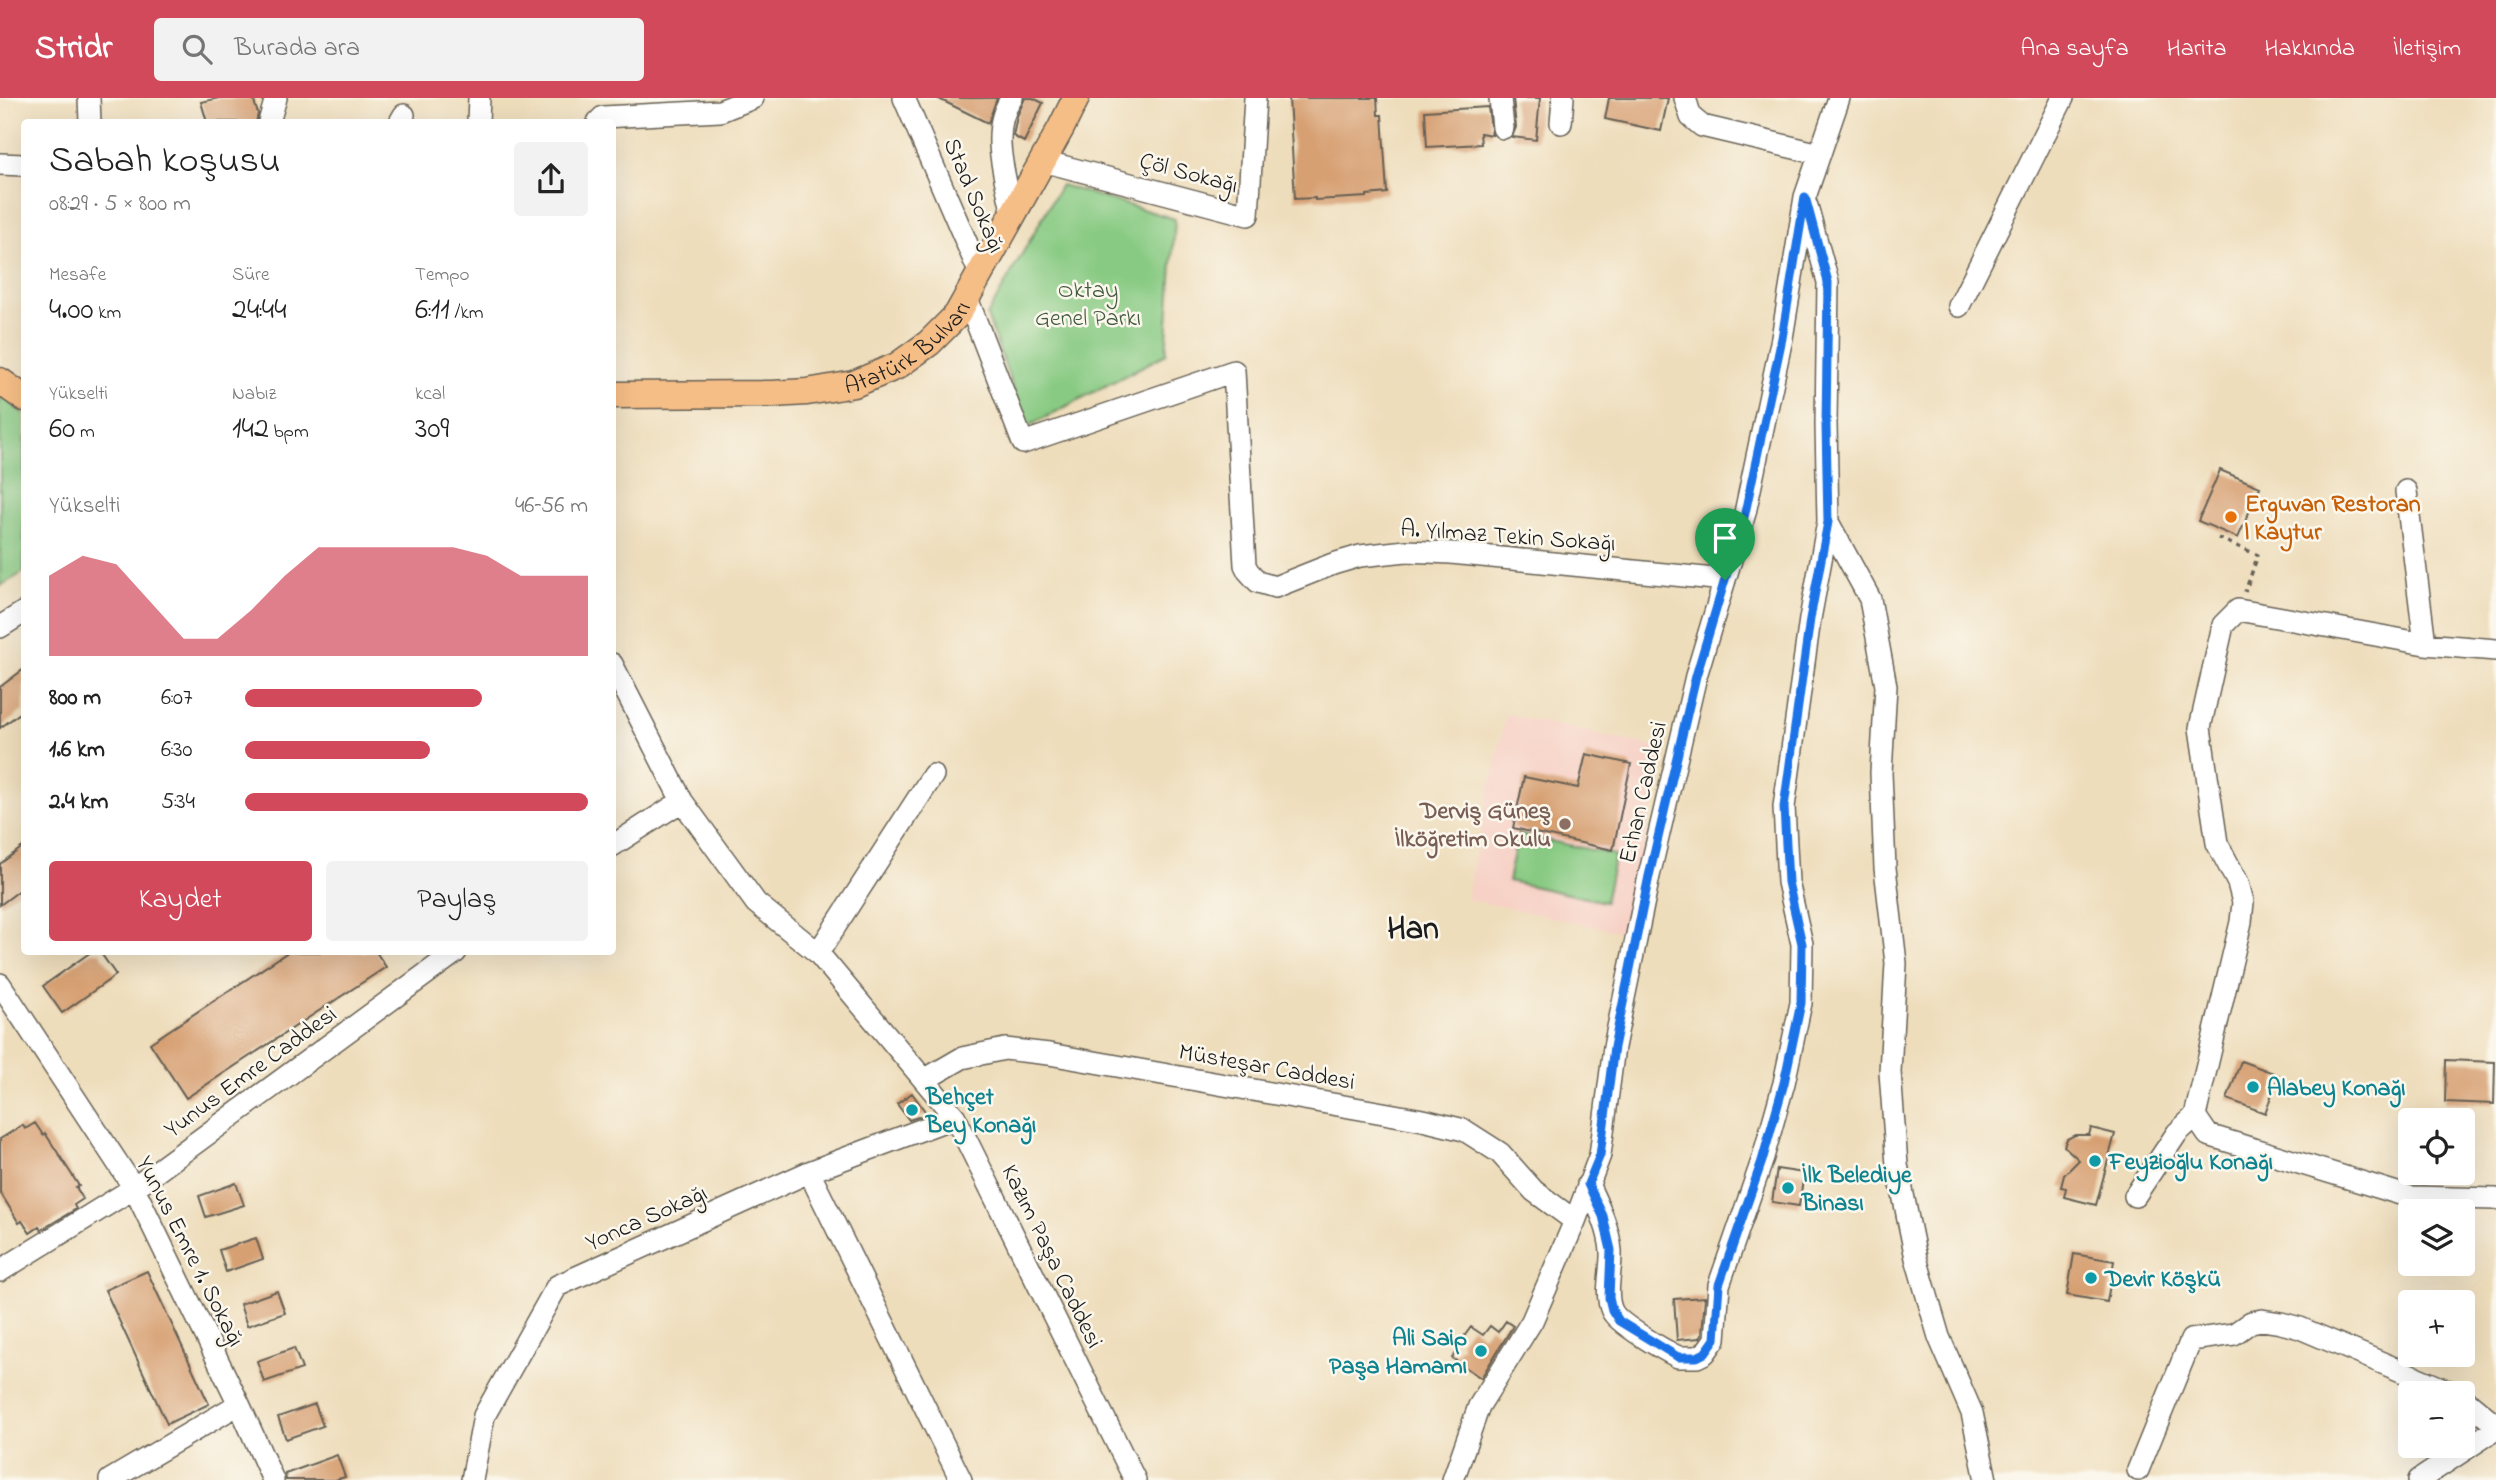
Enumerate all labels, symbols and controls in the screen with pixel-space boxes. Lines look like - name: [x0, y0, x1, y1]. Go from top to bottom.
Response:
- search box: [154, 18, 644, 81]
- text: Stridr: [35, 25, 112, 73]
- icon: search: [178, 30, 216, 68]
- text: Burada ara: [234, 30, 360, 68]
- text: Ana sayfa: [2021, 32, 2129, 67]
- text: Harita: [2167, 32, 2227, 67]
- text: Hakkında: [2265, 32, 2355, 67]
- text: İletişim: [2393, 32, 2461, 67]
- street label: Stad Sokağı: [933, 133, 1013, 259]
- text: Sabah koşusu: [49, 134, 280, 190]
- button: share: [514, 142, 588, 216]
- street label: Çöl Sokağı: [1135, 144, 1242, 204]
- text: 08:29 · 5 × 800 m: [49, 188, 191, 221]
- text: Mesafe: [49, 262, 106, 289]
- text: Süre: [232, 262, 269, 289]
- text: Tempo: [415, 262, 469, 289]
- park label: Oktay Genel Parkı: [1035, 274, 1141, 337]
- text: 4.00: [49, 289, 93, 333]
- text: 24:44: [232, 289, 287, 333]
- text: 6:11: [415, 289, 450, 333]
- street label: Atatürk Bulvarı: [842, 295, 981, 405]
- text: km: [93, 300, 121, 327]
- text: /km: [450, 300, 484, 327]
- text: Yükselti: [49, 381, 108, 408]
- text: Nabız: [232, 381, 277, 408]
- text: kcal: [415, 381, 445, 408]
- text: 60: [49, 408, 75, 452]
- text: 142: [232, 408, 269, 452]
- text: 309: [415, 408, 449, 452]
- text: m: [75, 419, 95, 446]
- text: bpm: [269, 419, 309, 446]
- place label: Erguvan Restoran | Kaytur: [2245, 488, 2421, 552]
- text: Yükselti: [49, 490, 120, 523]
- text: 46–56 m: [515, 490, 588, 523]
- pin: [1695, 508, 1755, 580]
- marker: Erguvan Restoran | Kaytur: [2223, 509, 2239, 525]
- street label: A. Yılmaz Tekin Sokağı: [1399, 513, 1617, 562]
- icon: arrive: [1706, 519, 1744, 557]
- text: 800 m: [49, 682, 101, 715]
- text: 6:07: [161, 682, 193, 715]
- street label: Erhan Caddesi: [1611, 718, 1678, 867]
- text: 1.6 km: [49, 734, 105, 767]
- text: 6:30: [161, 734, 193, 767]
- text: 2.4 km: [49, 786, 108, 819]
- text: 5:34: [161, 786, 195, 819]
- place label: Derviş Güneş İlköğretim Okulu: [1395, 795, 1551, 859]
- marker: Derviş Güneş İlköğretim Okulu: [1557, 816, 1573, 832]
- button: Kaydet: [49, 861, 312, 941]
- button: Paylaş: [326, 861, 588, 941]
- district label: Han: [1387, 907, 1439, 954]
- street label: Yunus Emre Caddesi: [158, 998, 345, 1148]
- street label: Müsteşar Caddesi: [1176, 1036, 1357, 1101]
- place label: Alabey Konağı: [2267, 1072, 2406, 1108]
- marker: Alabey Konağı: [2245, 1079, 2261, 1095]
- place label: Behçet Bey Konağı: [925, 1081, 1036, 1145]
- marker: Behçet Bey Konağı: [904, 1102, 920, 1118]
- map controls: [2398, 1108, 2475, 1458]
- button: locate: [2398, 1108, 2475, 1185]
- place label: Feyzioğlu Konağı: [2108, 1146, 2273, 1182]
- street label: Yunus Emre 1. Sokağı: [126, 1151, 252, 1354]
- marker: Feyzioğlu Konağı: [2087, 1153, 2103, 1169]
- street label: Kazım Paşa Caddesi: [991, 1159, 1110, 1355]
- place label: İlk Belediye Binası: [1801, 1159, 1913, 1222]
- street label: Yonca Sokağı: [581, 1177, 714, 1262]
- marker: İlk Belediye Binası: [1780, 1180, 1796, 1196]
- button: layers: [2398, 1199, 2475, 1276]
- place label: Devir Köşkü: [2104, 1263, 2221, 1298]
- marker: Devir Köşkü: [2083, 1270, 2099, 1286]
- button: +: [2398, 1290, 2475, 1367]
- place label: Ali Saip Paşa Hamamı: [1329, 1322, 1467, 1385]
- marker: Ali Saip Paşa Hamamı: [1473, 1343, 1489, 1359]
- button: −: [2398, 1381, 2475, 1458]

